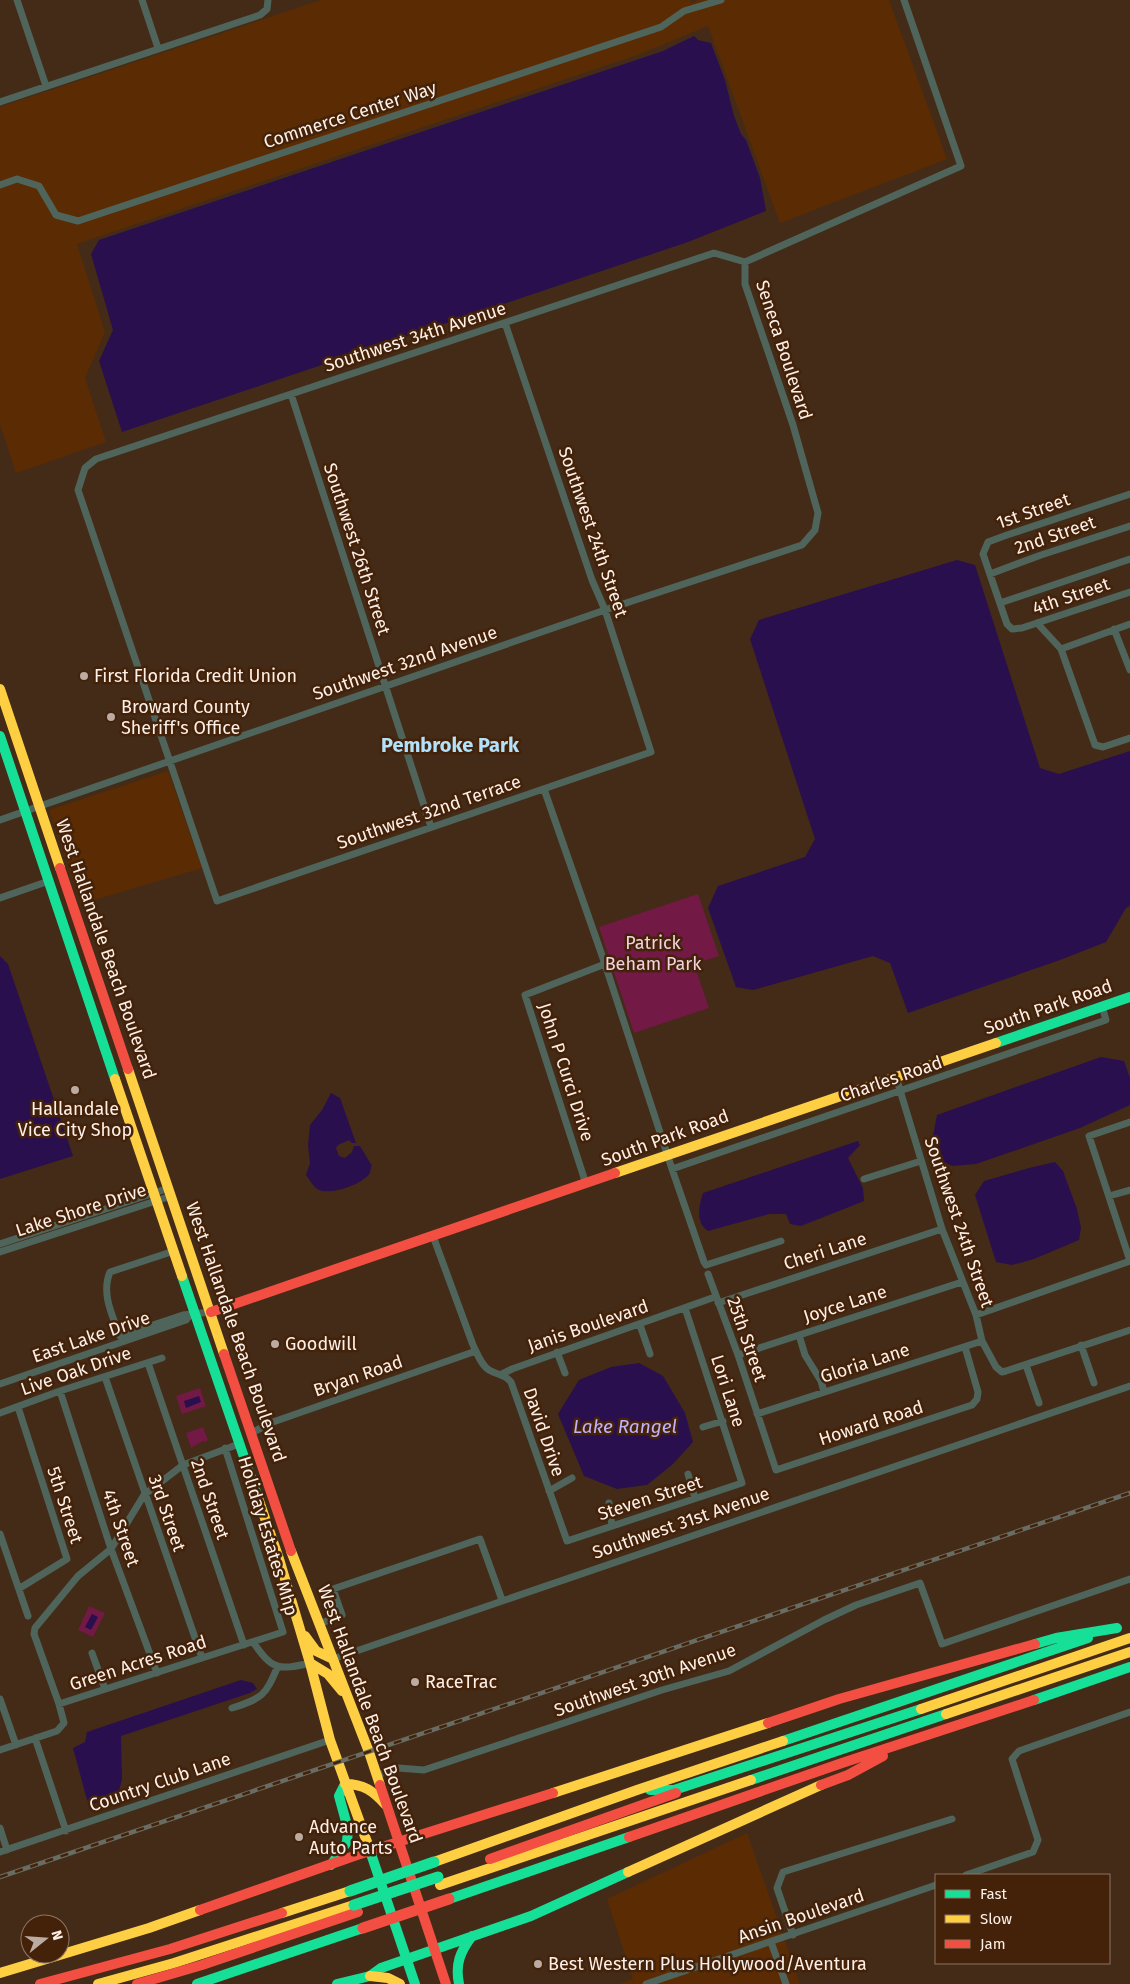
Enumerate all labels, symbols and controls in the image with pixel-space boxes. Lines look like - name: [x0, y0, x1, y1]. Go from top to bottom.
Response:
- street label: Commerce Center Way: [261, 77, 439, 153]
- street label: Seneca Boulevard: [751, 277, 817, 423]
- street label: Southwest 34th Avenue: [321, 297, 509, 377]
- street label: Southwest 24th Street: [553, 444, 633, 621]
- street label: Southwest 26th Street: [319, 460, 395, 638]
- street label: 1st Street: [993, 488, 1073, 534]
- street label: 2nd Street: [1012, 511, 1099, 559]
- street label: 4th Street: [1029, 572, 1113, 619]
- street label: Southwest 32nd Avenue: [310, 621, 500, 705]
- place label: First Florida Credit Union: [94, 665, 297, 687]
- marker: First Florida Credit Union: [78, 670, 90, 682]
- place label: Broward County Sheriff's Office: [121, 696, 250, 739]
- marker: Broward County Sheriff's Office: [105, 711, 117, 723]
- district label: Pembroke Park: [381, 733, 520, 757]
- street label: Southwest 32nd Terrace: [334, 770, 524, 854]
- street label: West Hallandale Beach Boulevard: [51, 816, 161, 1082]
- park label: Patrick Beham Park: [605, 932, 702, 975]
- street label: South Park Road: [981, 975, 1115, 1039]
- street label: John P Curci Drive: [533, 1000, 599, 1144]
- street label: Charles Road: [837, 1051, 945, 1107]
- marker: Hallandale Vice City Shop: [69, 1084, 81, 1096]
- place label: Hallandale Vice City Shop: [18, 1098, 132, 1141]
- street label: South Park Road: [598, 1105, 732, 1171]
- street label: Southwest 24th Street: [919, 1134, 999, 1311]
- street label: Lake Shore Drive: [13, 1178, 149, 1242]
- street label: West Hallandale Beach Boulevard: [181, 1199, 291, 1465]
- street label: Cheri Lane: [781, 1227, 869, 1275]
- street label: Joyce Lane: [800, 1280, 890, 1328]
- street label: 25th Street: [722, 1294, 772, 1385]
- street label: Janis Boulevard: [525, 1295, 651, 1357]
- street label: East Lake Drive: [29, 1307, 153, 1367]
- place label: Goodwill: [285, 1333, 357, 1355]
- marker: Goodwill: [269, 1338, 281, 1350]
- street label: Gloria Lane: [818, 1338, 912, 1388]
- street label: Live Oak Drive: [18, 1342, 134, 1400]
- street label: Bryan Road: [310, 1350, 406, 1402]
- street label: Lori Lane: [706, 1352, 750, 1430]
- street label: David Drive: [519, 1385, 569, 1479]
- street label: Howard Road: [816, 1396, 926, 1450]
- water label: Lake Rangel: [573, 1415, 677, 1438]
- street label: Holiday Estates Mhp: [233, 1454, 303, 1618]
- street label: 2nd Street: [186, 1456, 234, 1543]
- street label: 5th Street: [42, 1464, 88, 1547]
- street label: Steven Street: [595, 1471, 705, 1525]
- street label: 3rd Street: [144, 1472, 191, 1555]
- street label: Southwest 31st Avenue: [589, 1482, 773, 1564]
- street label: 4th Street: [98, 1486, 145, 1570]
- street label: West Hallandale Beach Boulevard: [313, 1582, 427, 1846]
- street label: Green Acres Road: [67, 1631, 209, 1695]
- street label: Southwest 30th Avenue: [551, 1639, 739, 1721]
- place label: RaceTrac: [425, 1671, 497, 1693]
- marker: RaceTrac: [409, 1676, 421, 1688]
- street label: Country Club Lane: [86, 1747, 234, 1817]
- place label: Advance Auto Parts: [309, 1816, 392, 1859]
- marker: Advance Auto Parts: [293, 1831, 305, 1843]
- legend: [935, 1874, 1110, 1964]
- street label: Ansin Boulevard: [735, 1884, 867, 1948]
- text: Fast: [980, 1885, 1007, 1903]
- text: Slow: [980, 1910, 1012, 1928]
- north arrow: [20, 1914, 70, 1964]
- text: N: [47, 1928, 66, 1942]
- text: Jam: [980, 1935, 1006, 1953]
- place label: Best Western Plus Hollywood/Aventura: [548, 1953, 867, 1975]
- marker: Best Western Plus Hollywood/Aventura: [532, 1958, 544, 1970]

